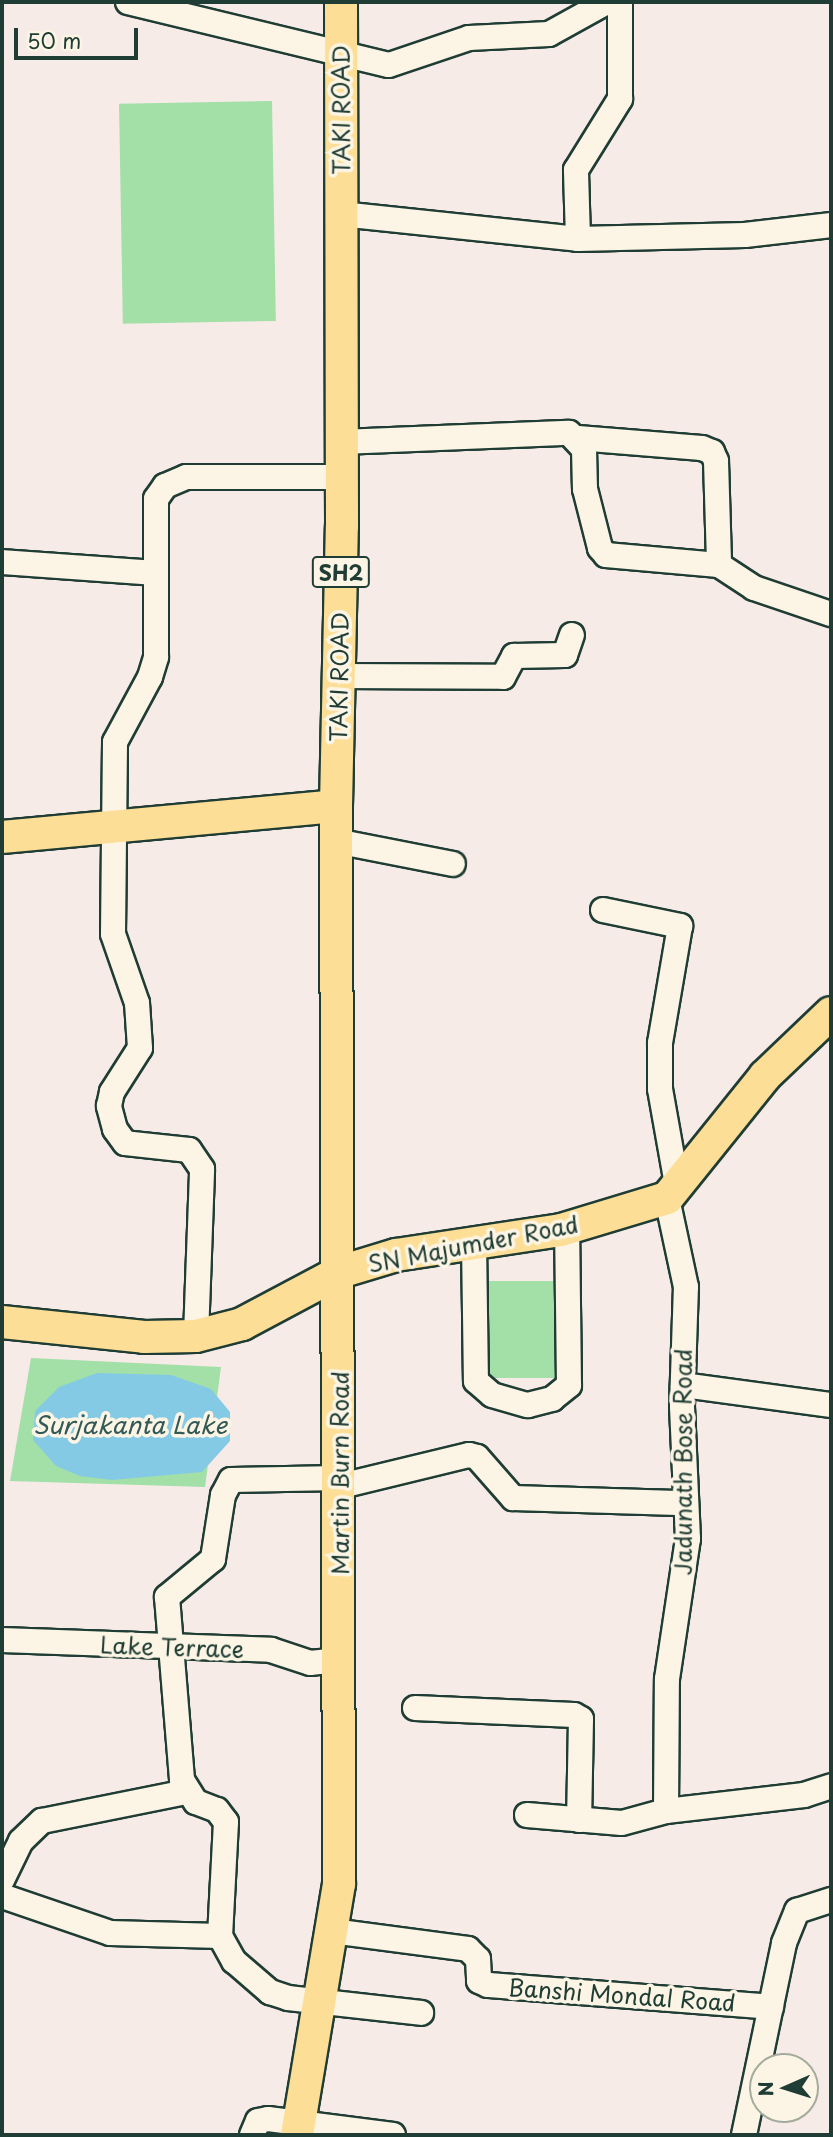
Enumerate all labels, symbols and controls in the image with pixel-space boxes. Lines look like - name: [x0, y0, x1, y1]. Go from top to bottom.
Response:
- scale bar: [18, 14, 142, 58]
- text: 50 m: [27, 24, 81, 56]
- street label: TAKI ROAD: [327, 44, 355, 176]
- road number: SH2: [311, 554, 371, 590]
- street label: TAKI ROAD: [324, 611, 354, 743]
- street label: SN Majumder Road: [365, 1210, 581, 1278]
- street label: Jadunath Bose Road: [669, 1349, 697, 1575]
- street label: Martin Burn Road: [326, 1372, 354, 1574]
- water label: Surjakanta Lake: [32, 1411, 228, 1439]
- street label: Lake Terrace: [100, 1631, 244, 1663]
- street label: Banshi Mondal Road: [508, 1973, 736, 2017]
- north arrow: [749, 2053, 819, 2123]
- text: N: [751, 2081, 779, 2097]

